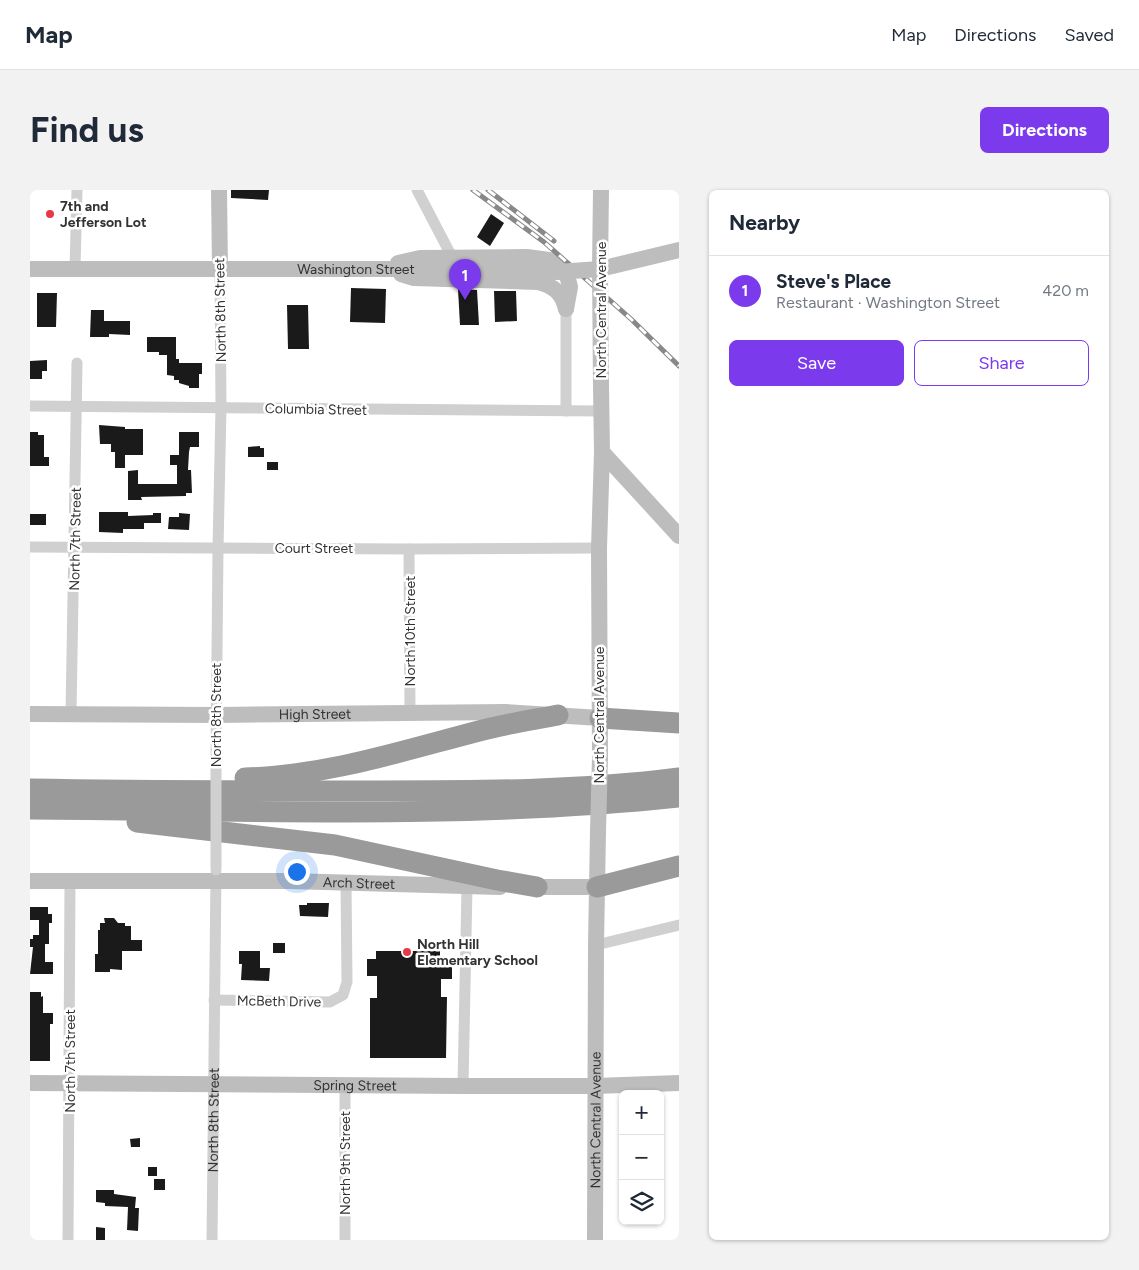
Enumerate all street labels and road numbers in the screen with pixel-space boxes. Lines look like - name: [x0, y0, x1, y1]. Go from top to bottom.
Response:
- street label: North Central Avenue: [593, 241, 610, 378]
- street label: North 8th Street: [211, 258, 230, 362]
- street label: Washington Street: [297, 261, 415, 278]
- street label: Columbia Street: [265, 400, 367, 419]
- street label: North 7th Street: [66, 487, 85, 591]
- street label: Court Street: [275, 540, 353, 557]
- street label: North 10th Street: [402, 576, 419, 686]
- street label: North Central Avenue: [591, 646, 608, 783]
- street label: North 8th Street: [208, 663, 225, 767]
- street label: High Street: [279, 706, 351, 723]
- street label: Arch Street: [323, 874, 395, 893]
- street label: McBeth Drive: [237, 992, 322, 1011]
- street label: North 7th Street: [62, 1009, 79, 1113]
- street label: North Central Avenue: [587, 1051, 605, 1189]
- street label: North 8th Street: [205, 1068, 223, 1172]
- street label: Spring Street: [313, 1077, 397, 1095]
- street label: North 9th Street: [337, 1111, 354, 1215]

